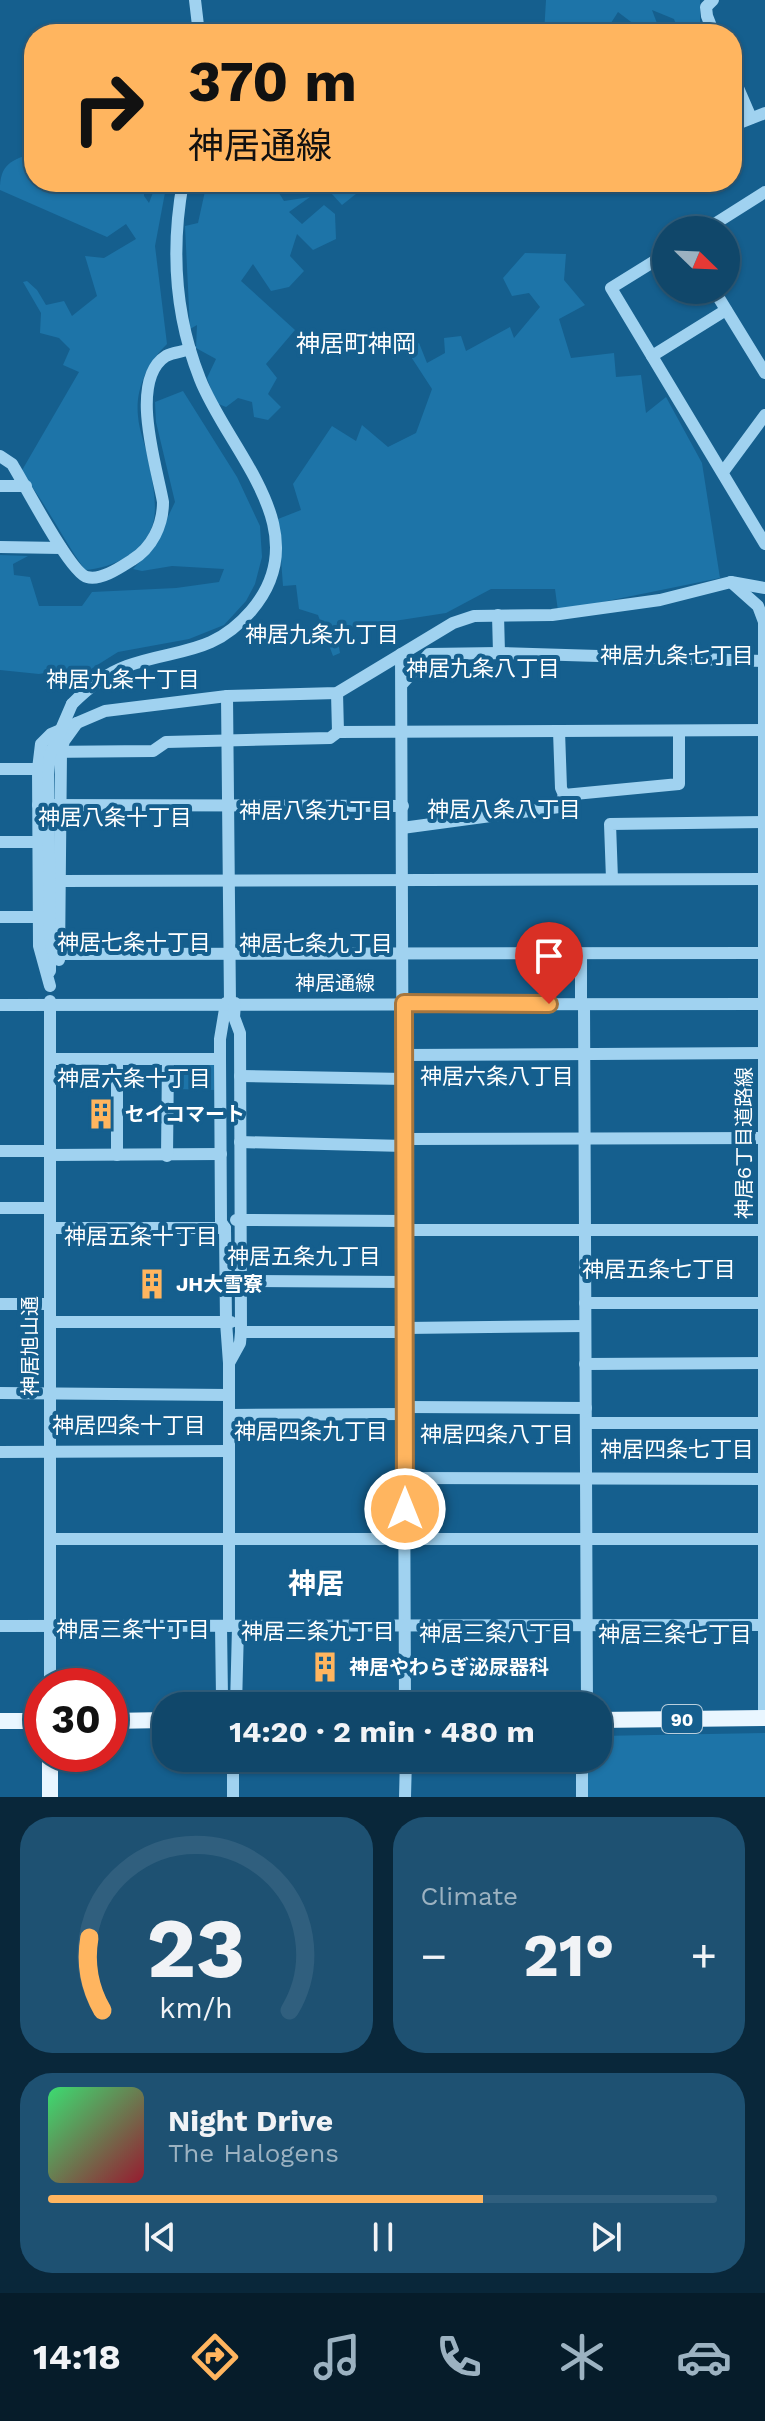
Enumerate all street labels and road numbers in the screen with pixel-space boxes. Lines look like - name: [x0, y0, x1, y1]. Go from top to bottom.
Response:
- street label: 神居通線: [295, 971, 375, 995]
- street label: 神居6丁目道路線: [732, 1067, 756, 1219]
- street label: 神居旭山通: [18, 1296, 42, 1396]
- road number: 90: [662, 1705, 702, 1733]

